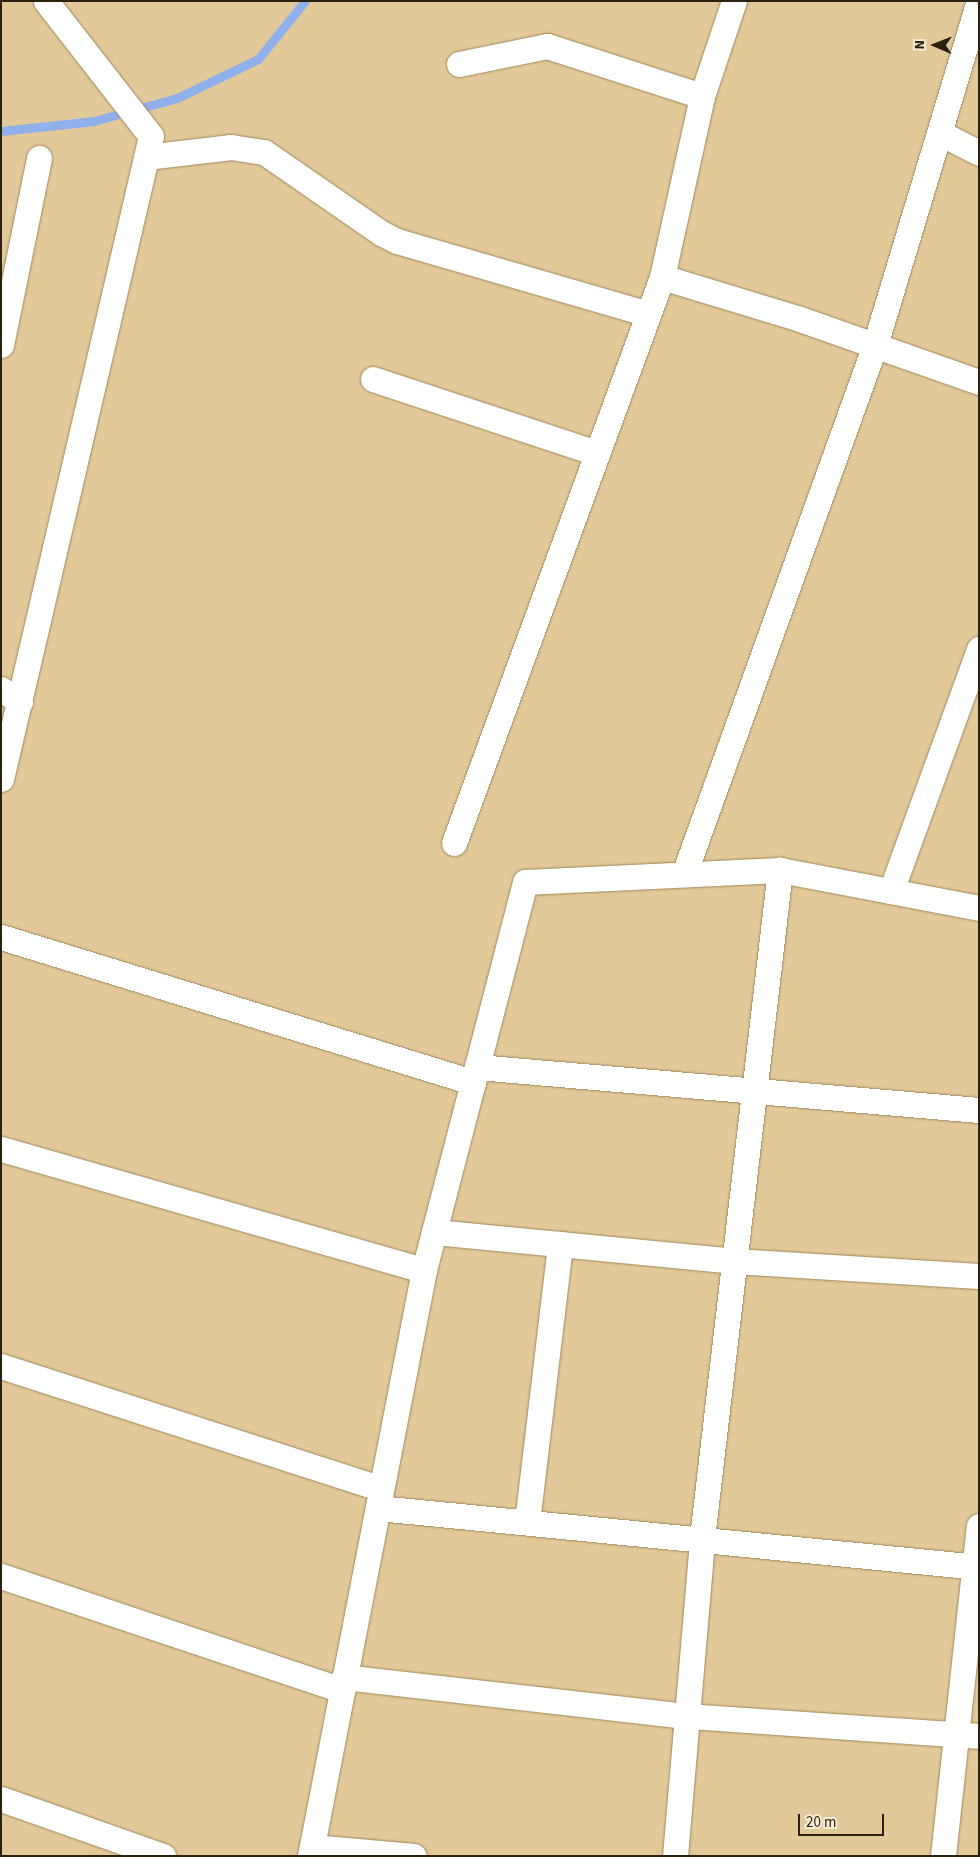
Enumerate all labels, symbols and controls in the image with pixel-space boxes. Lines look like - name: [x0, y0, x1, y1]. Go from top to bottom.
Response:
- north arrow: [910, 20, 960, 70]
- text: N: [910, 40, 930, 50]
- scale bar: [800, 1804, 886, 1836]
- text: 20 m: [806, 1812, 836, 1833]

